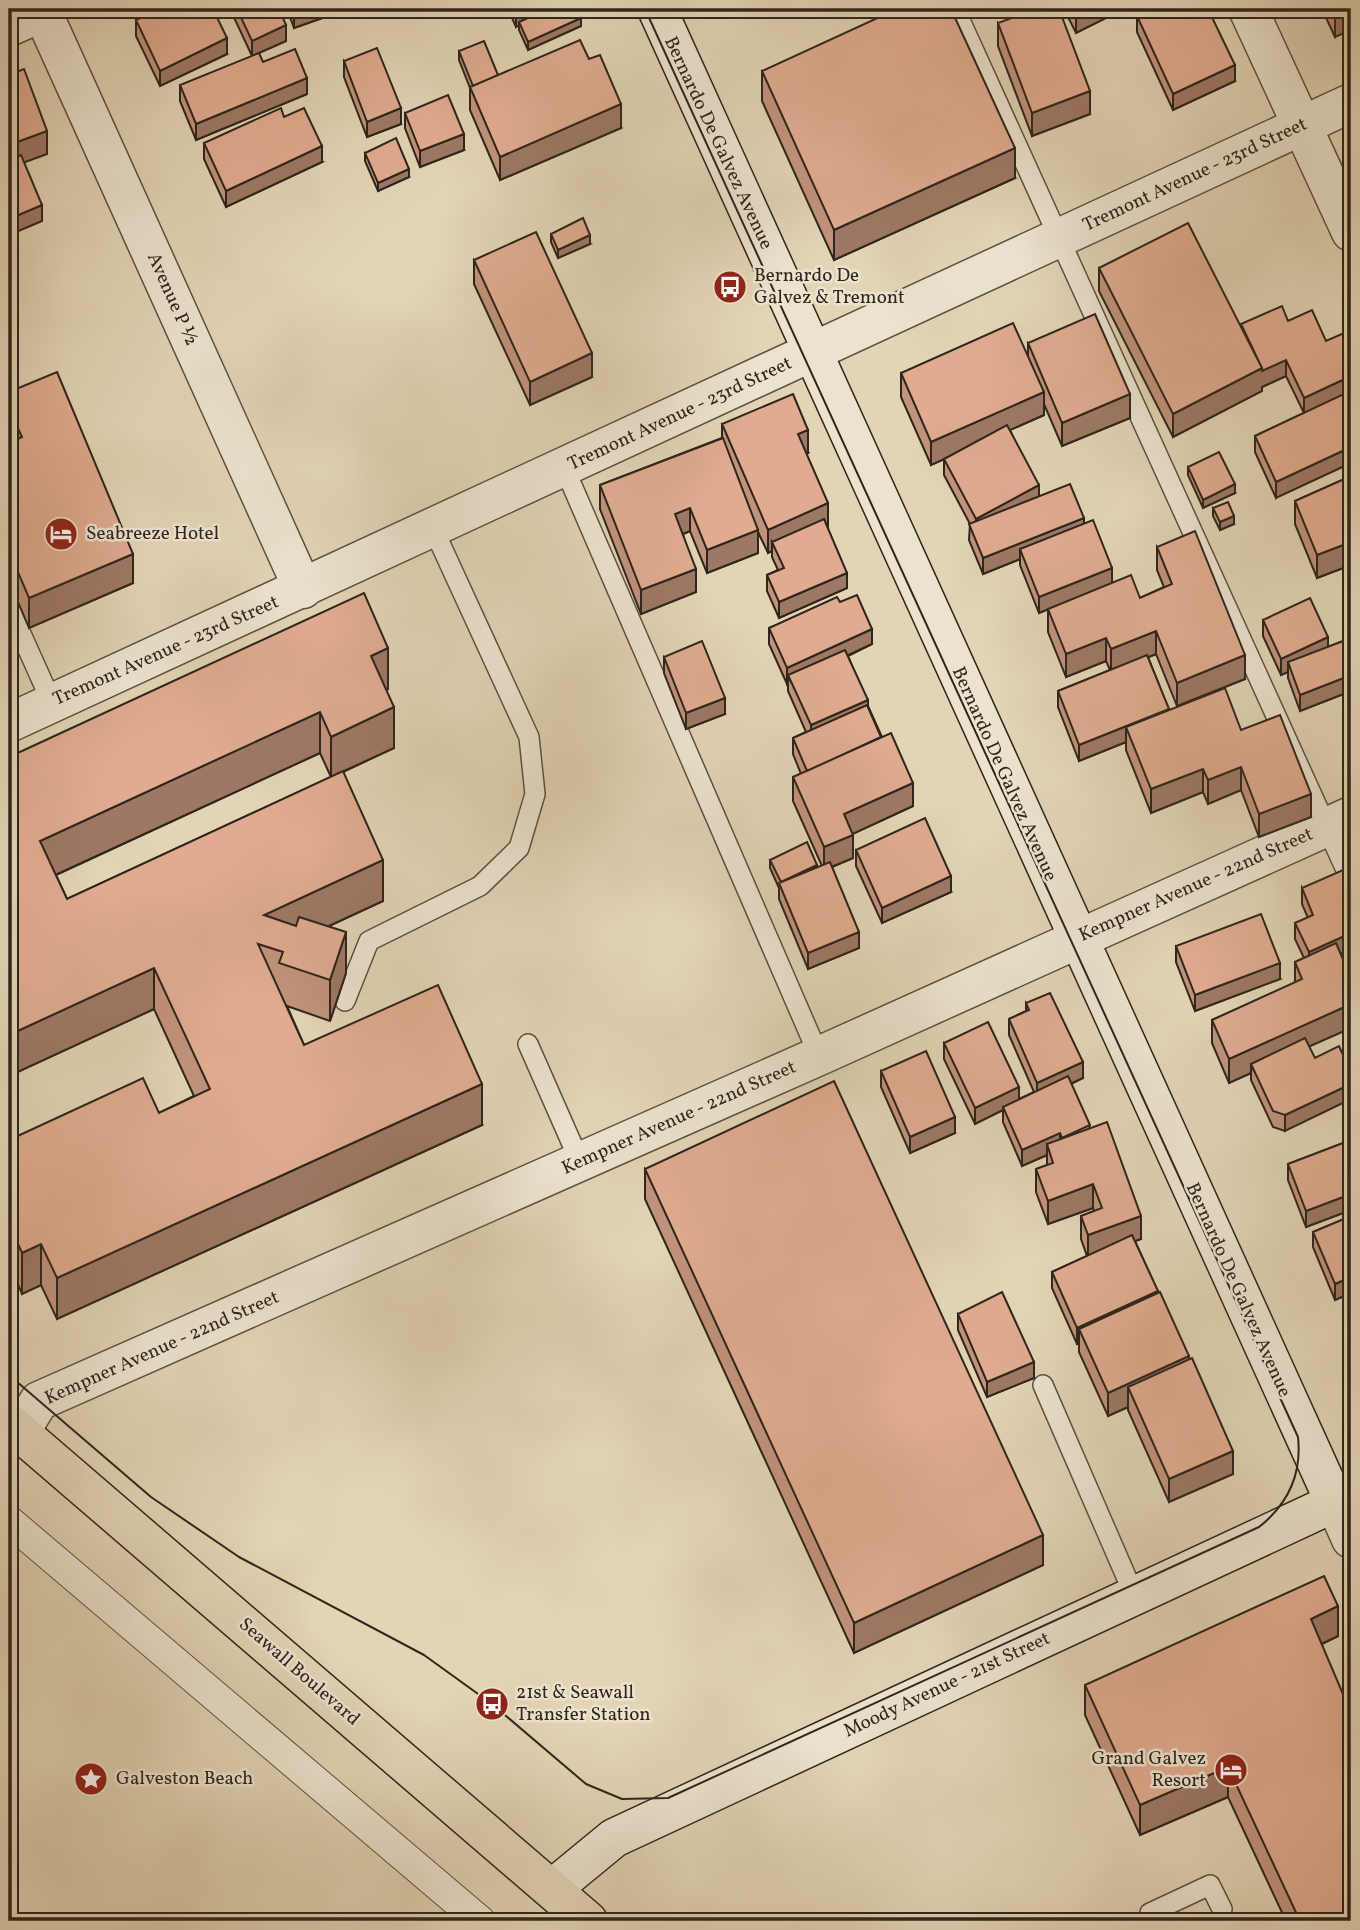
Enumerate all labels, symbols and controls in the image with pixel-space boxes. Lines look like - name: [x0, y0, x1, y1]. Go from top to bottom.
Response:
- street label: Bernardo De Galvez Avenue: [657, 32, 779, 254]
- street label: Tremont Avenue - 23rd Street: [1079, 111, 1312, 238]
- street label: Avenue P ½: [140, 249, 204, 349]
- place label: Bernardo De Galvez & Tremont: [754, 263, 905, 311]
- bus stop icon: Bernardo De Galvez & Tremont: [711, 268, 749, 306]
- street label: Tremont Avenue - 23rd Street: [564, 350, 797, 477]
- hotel icon: Seabreeze Hotel: [42, 515, 80, 553]
- place label: Seabreeze Hotel: [86, 521, 220, 547]
- street label: Tremont Avenue - 23rd Street: [49, 589, 283, 713]
- street label: Bernardo De Galvez Avenue: [945, 663, 1063, 885]
- street label: Kempner Avenue - 22nd Street: [1075, 821, 1318, 949]
- street label: Kempner Avenue - 22nd Street: [558, 1054, 801, 1182]
- street label: Bernardo De Galvez Avenue: [1179, 1179, 1297, 1401]
- street label: Kempner Avenue - 22nd Street: [41, 1284, 284, 1412]
- street label: Seawall Boulevard: [233, 1612, 365, 1732]
- street label: Moody Avenue - 21st Street: [840, 1626, 1055, 1744]
- place label: 21st & Seawall Transfer Station: [516, 1680, 651, 1728]
- bus stop icon: 21st & Seawall Transfer Station: [473, 1685, 511, 1723]
- place label: Grand Galvez Resort: [1091, 1746, 1206, 1794]
- hotel icon: Grand Galvez Resort: [1212, 1751, 1250, 1789]
- place icon: Galveston Beach: [72, 1760, 110, 1798]
- place label: Galveston Beach: [116, 1766, 253, 1792]

